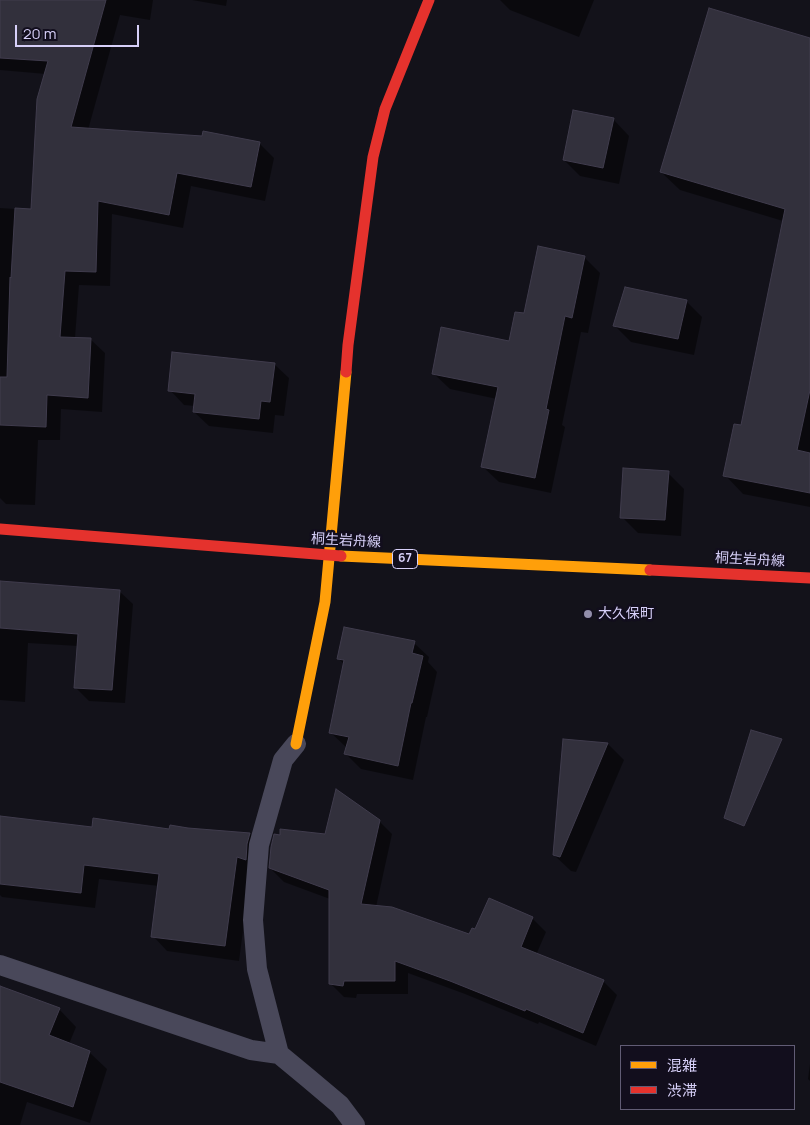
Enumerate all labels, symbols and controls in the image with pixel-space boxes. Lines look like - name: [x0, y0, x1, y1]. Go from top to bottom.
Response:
- scale bar: [18, 15, 141, 47]
- text: 20 m: [23, 23, 56, 44]
- street label: 桐生岩舟線: [311, 531, 381, 551]
- road number: 67: [392, 550, 418, 568]
- street label: 桐生岩舟線: [715, 550, 785, 570]
- place label: 大久保町: [598, 606, 654, 622]
- marker: 大久保町: [582, 608, 594, 620]
- legend: [620, 1045, 795, 1110]
- text: 混雑: [667, 1055, 697, 1076]
- text: 渋滞: [667, 1080, 697, 1101]

